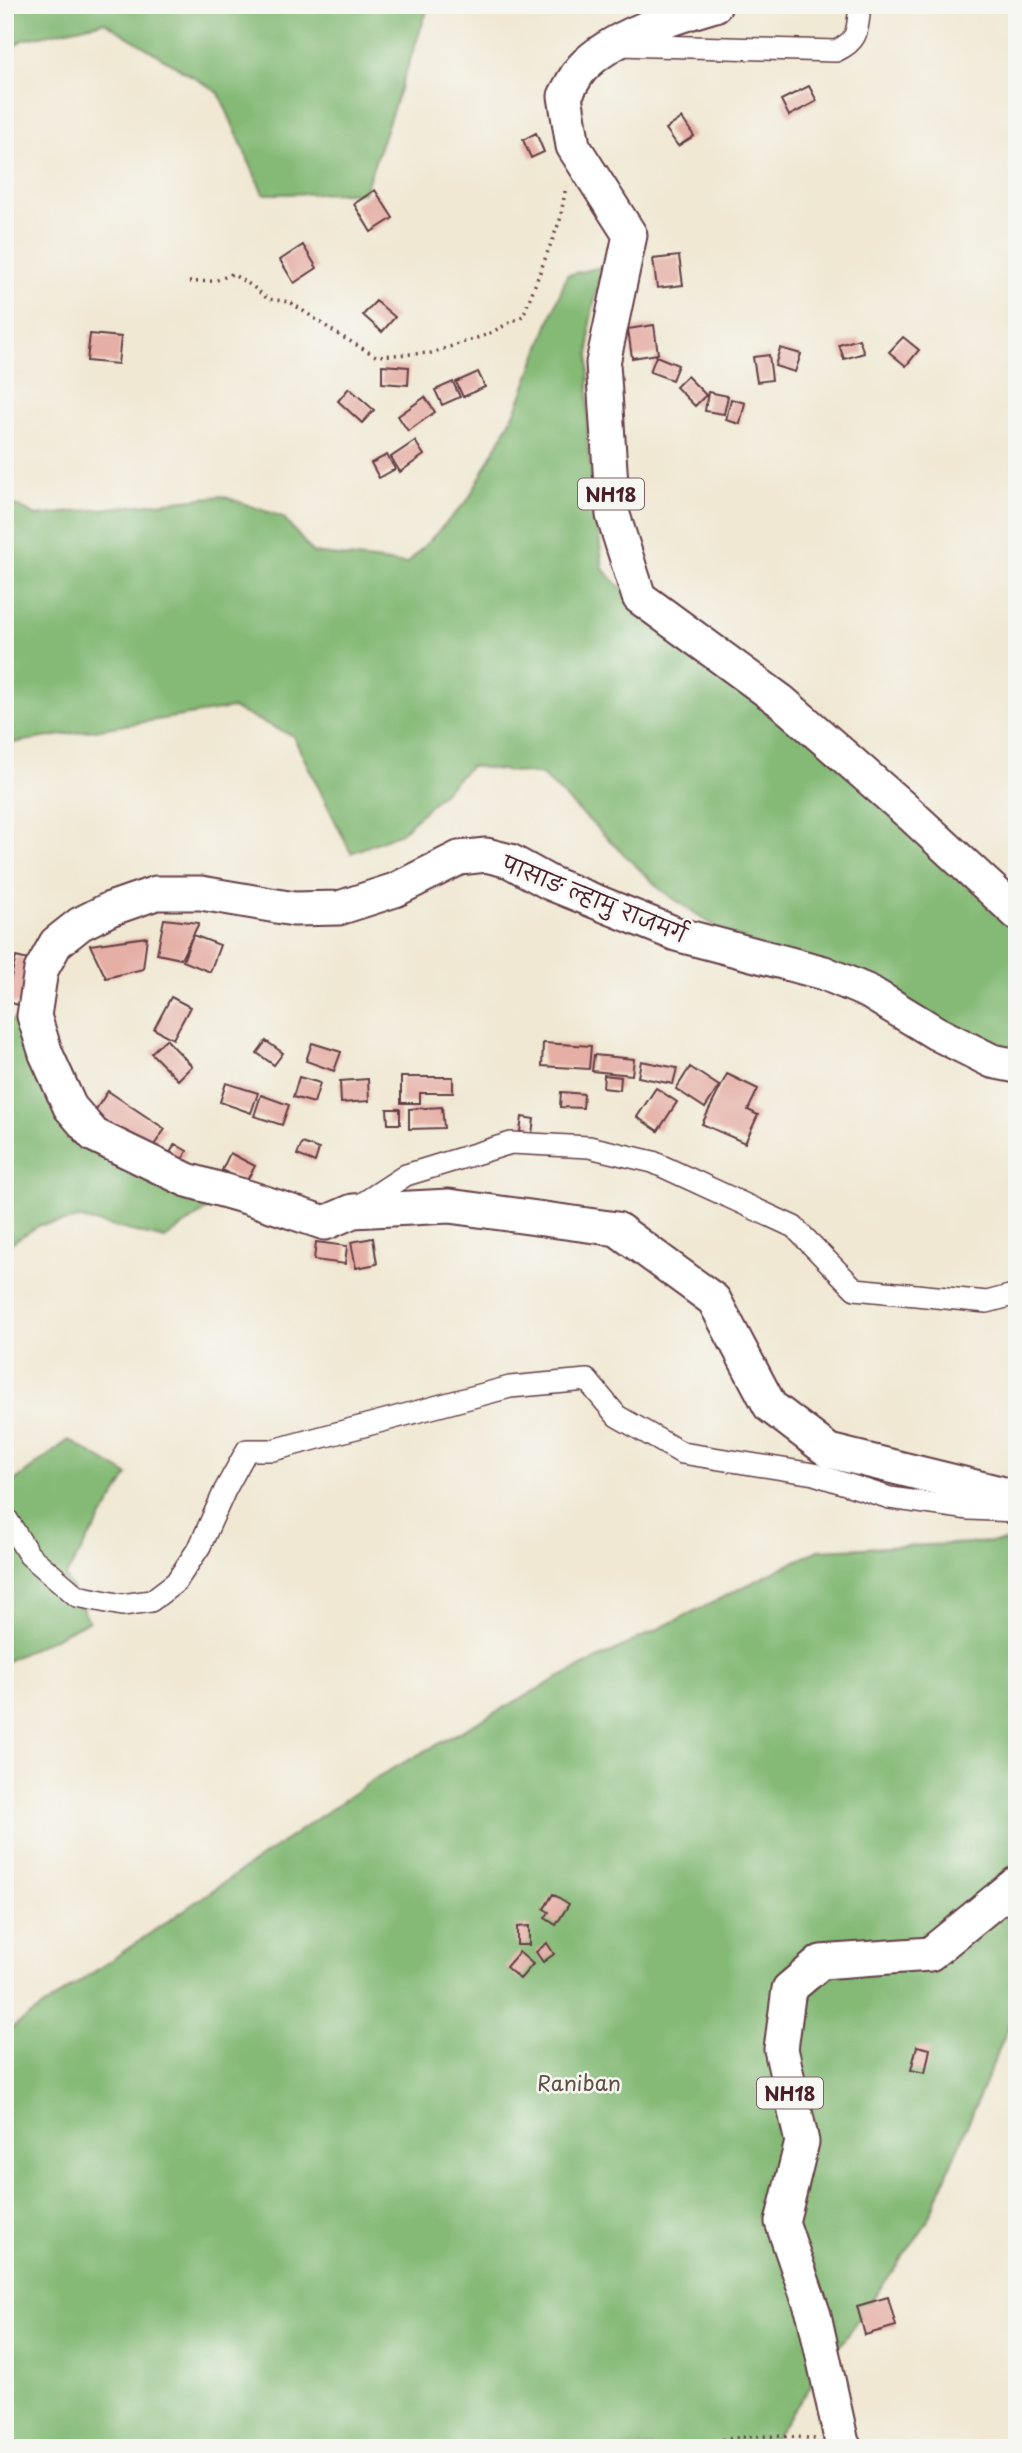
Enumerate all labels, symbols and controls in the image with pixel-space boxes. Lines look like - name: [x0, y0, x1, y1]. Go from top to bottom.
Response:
- road number: NH18: [578, 478, 644, 509]
- street label: पासाङ ल्हामु राजमर्ग: [496, 846, 693, 952]
- park label: Raniban: [537, 2066, 621, 2098]
- road number: NH18: [757, 2078, 823, 2108]

